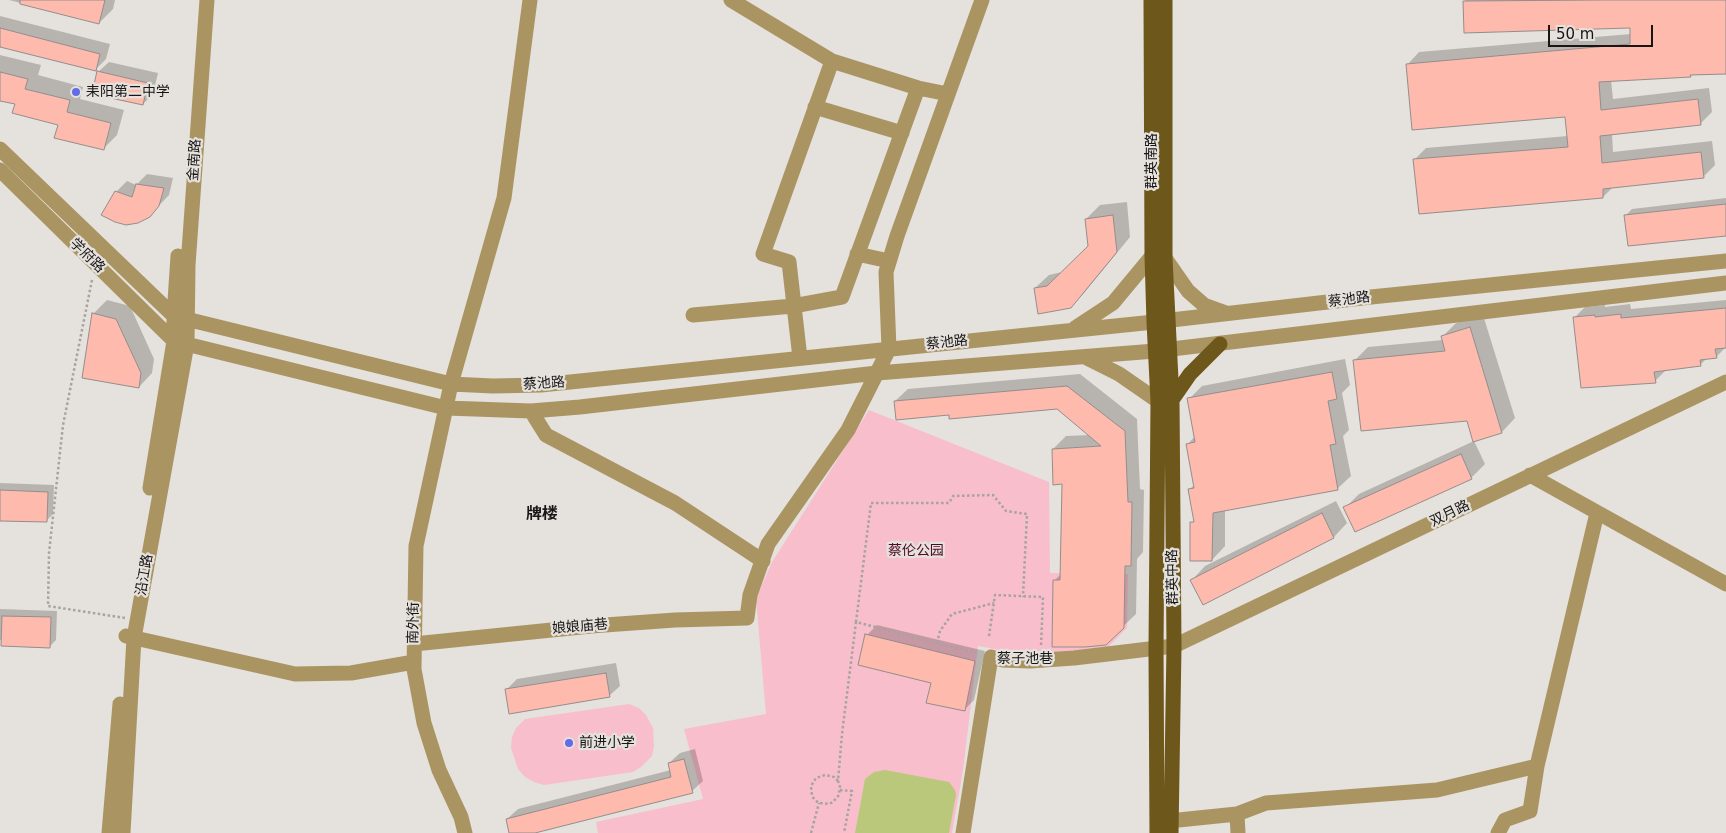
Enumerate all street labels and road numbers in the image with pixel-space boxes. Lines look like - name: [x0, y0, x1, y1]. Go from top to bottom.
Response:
- street label: 群英南路: [1144, 133, 1160, 189]
- street label: 金南路: [185, 138, 205, 182]
- street label: 学府路: [66, 235, 108, 277]
- street label: 蔡池路: [1327, 289, 1371, 311]
- street label: 蔡池路: [925, 332, 969, 354]
- street label: 蔡池路: [522, 374, 566, 394]
- street label: 双月路: [1427, 497, 1473, 531]
- street label: 群英中路: [1164, 549, 1182, 605]
- street label: 沿江路: [133, 553, 157, 597]
- street label: 南外街: [405, 602, 423, 644]
- street label: 娘娘庙巷: [551, 616, 609, 638]
- street label: 蔡子池巷: [997, 651, 1053, 667]

